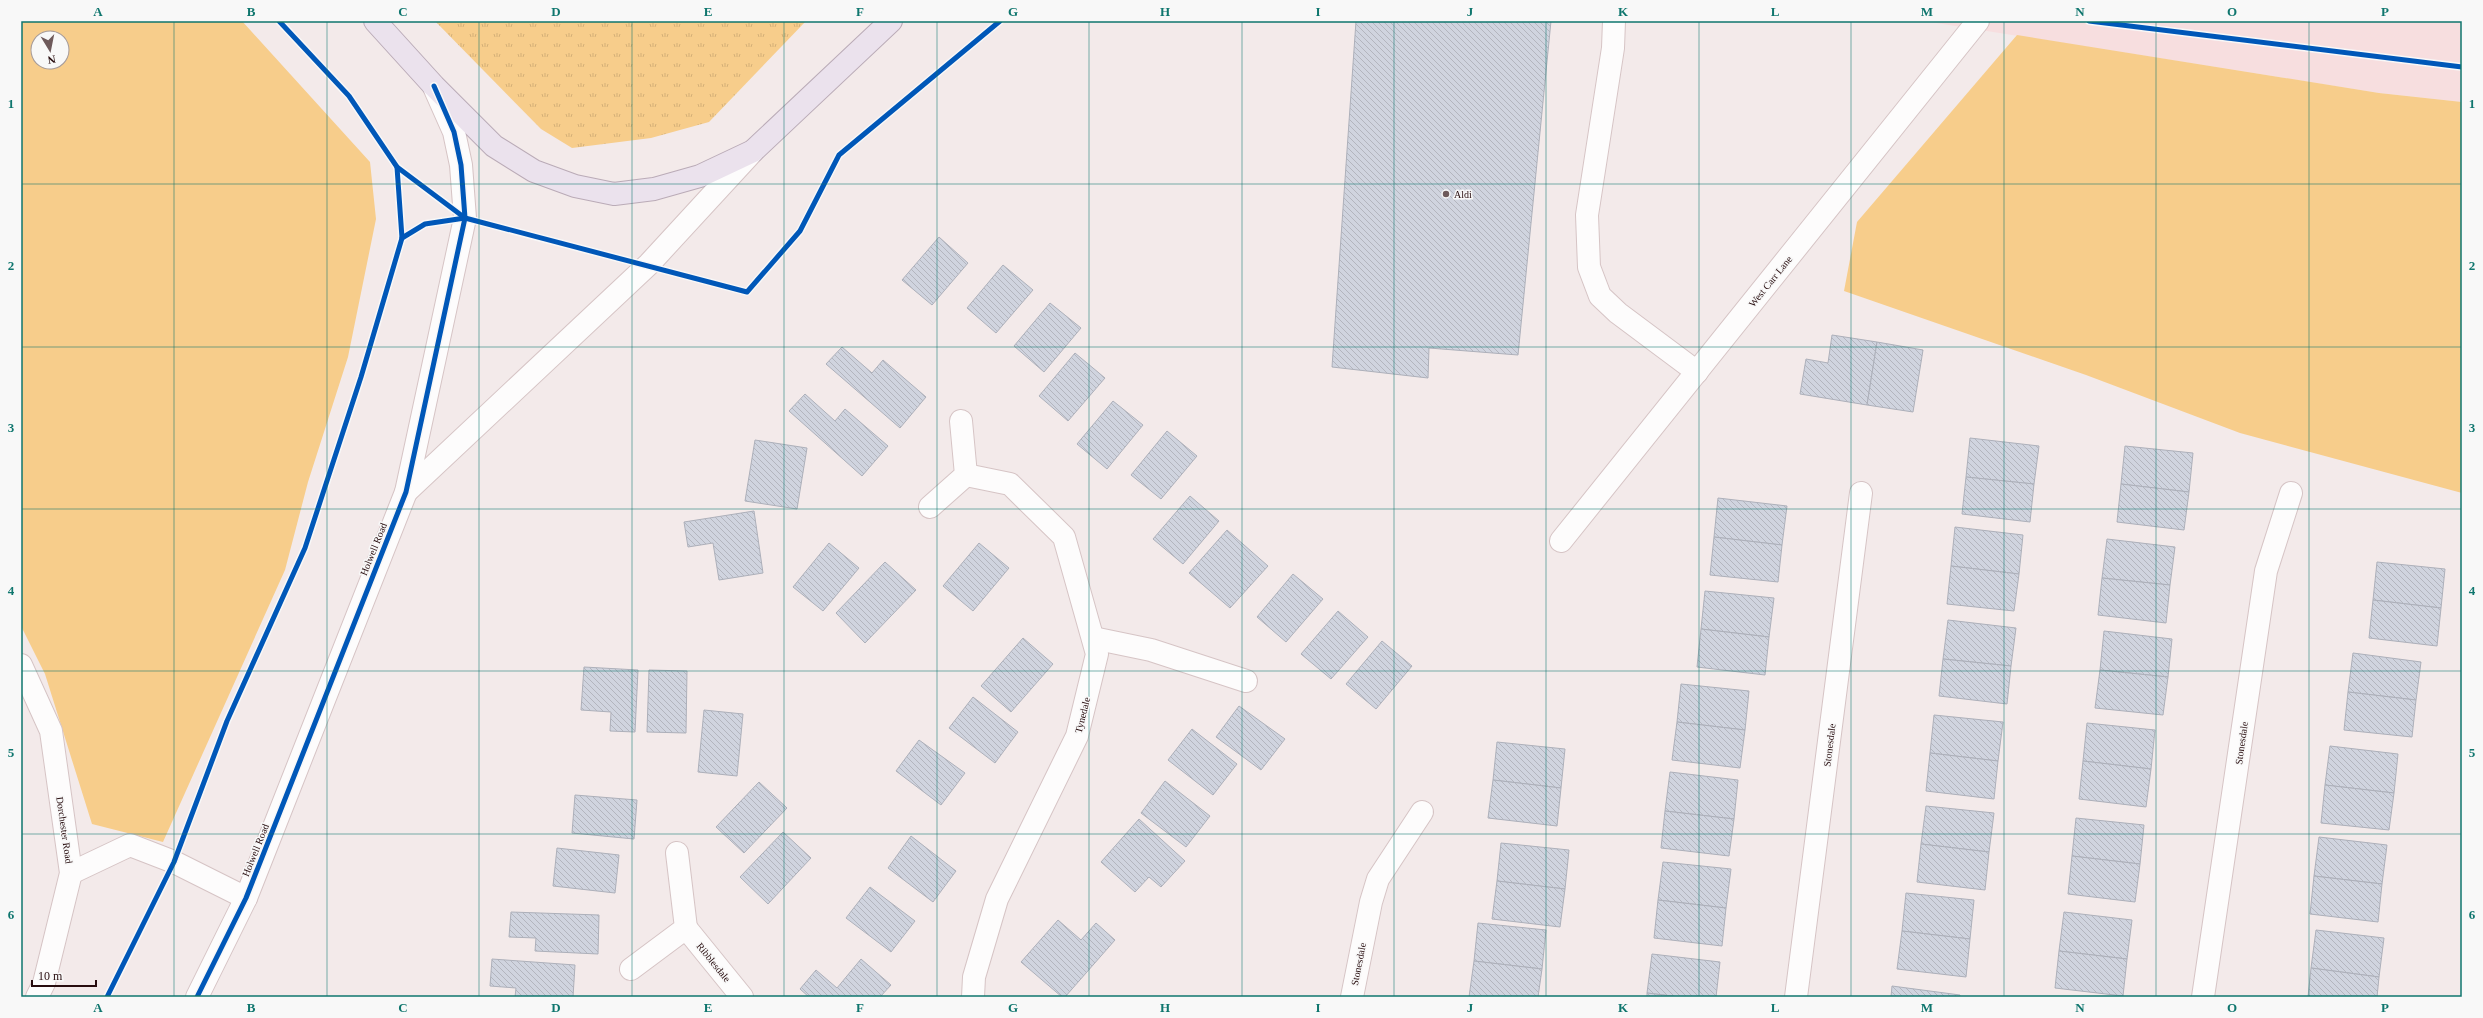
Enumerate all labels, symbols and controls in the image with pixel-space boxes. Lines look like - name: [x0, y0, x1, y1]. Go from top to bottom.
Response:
- text: A: [93, 4, 103, 19]
- text: B: [247, 4, 256, 19]
- text: C: [398, 4, 408, 19]
- text: D: [551, 4, 561, 19]
- text: E: [704, 4, 712, 19]
- text: F: [856, 4, 864, 19]
- text: G: [1008, 4, 1018, 19]
- text: H: [1160, 4, 1170, 19]
- text: I: [1315, 4, 1321, 19]
- text: J: [1467, 4, 1474, 19]
- text: K: [1618, 4, 1629, 19]
- text: L: [1771, 4, 1780, 19]
- text: M: [1921, 4, 1933, 19]
- text: N: [2075, 4, 2085, 19]
- text: O: [2227, 4, 2237, 19]
- text: P: [2381, 4, 2389, 19]
- north arrow: [30, 30, 70, 70]
- text: N: [47, 53, 57, 66]
- text: 1: [8, 96, 14, 111]
- text: 1: [2469, 96, 2475, 111]
- marker: Aldi: [1441, 189, 1451, 199]
- place label: Aldi: [1454, 189, 1472, 200]
- street label: West Carr Lane: [1746, 253, 1795, 309]
- text: 2: [8, 258, 14, 273]
- text: 2: [2469, 258, 2475, 273]
- text: 3: [8, 420, 15, 435]
- text: 3: [2469, 420, 2476, 435]
- street label: Holwell Road: [358, 521, 389, 577]
- text: 4: [8, 583, 15, 598]
- text: 4: [2469, 583, 2476, 598]
- street label: Tynedale: [1073, 696, 1092, 734]
- street label: Stonesdale: [2233, 720, 2250, 765]
- street label: Stonesdale: [1821, 722, 1838, 767]
- text: 5: [8, 745, 15, 760]
- text: 5: [2469, 745, 2476, 760]
- street label: Dorchester Road: [54, 796, 75, 864]
- street label: Holwell Road: [240, 822, 271, 878]
- text: 6: [8, 907, 15, 922]
- text: 6: [2469, 907, 2476, 922]
- street label: Ribblesdale: [694, 941, 733, 985]
- street label: Stonesdale: [1349, 941, 1368, 986]
- scale bar: [32, 962, 96, 988]
- text: 10 m: [38, 969, 63, 983]
- text: A: [93, 1000, 103, 1015]
- text: B: [247, 1000, 256, 1015]
- text: C: [398, 1000, 408, 1015]
- text: D: [551, 1000, 561, 1015]
- text: E: [704, 1000, 712, 1015]
- text: F: [856, 1000, 864, 1015]
- text: G: [1008, 1000, 1018, 1015]
- text: H: [1160, 1000, 1170, 1015]
- text: I: [1315, 1000, 1321, 1015]
- text: J: [1467, 1000, 1474, 1015]
- text: K: [1618, 1000, 1629, 1015]
- text: L: [1771, 1000, 1780, 1015]
- text: M: [1921, 1000, 1933, 1015]
- text: N: [2075, 1000, 2085, 1015]
- text: O: [2227, 1000, 2237, 1015]
- text: P: [2381, 1000, 2389, 1015]

